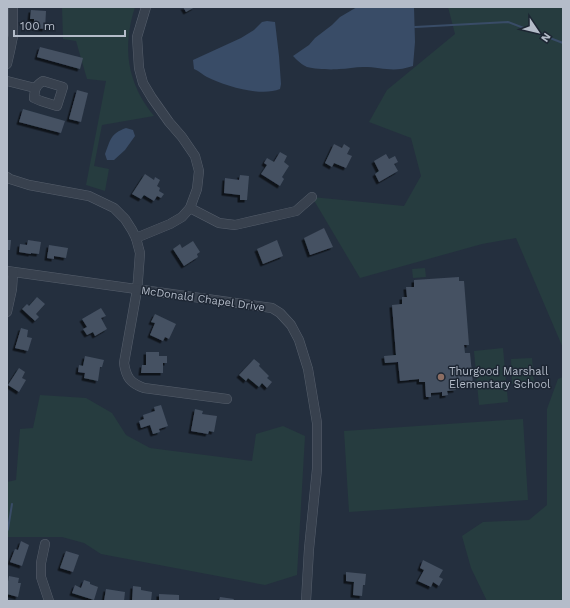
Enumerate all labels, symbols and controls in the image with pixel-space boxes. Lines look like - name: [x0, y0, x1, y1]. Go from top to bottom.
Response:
- scale bar: [14, 12, 125, 38]
- north arrow: [518, 12, 558, 52]
- text: 100 m: [20, 19, 55, 33]
- text: N: [538, 30, 553, 45]
- street label: McDonald Chapel Drive: [140, 284, 266, 314]
- place label: Thurgood Marshall Elementary School: [449, 365, 551, 391]
- marker: Thurgood Marshall Elementary School: [436, 372, 446, 382]

